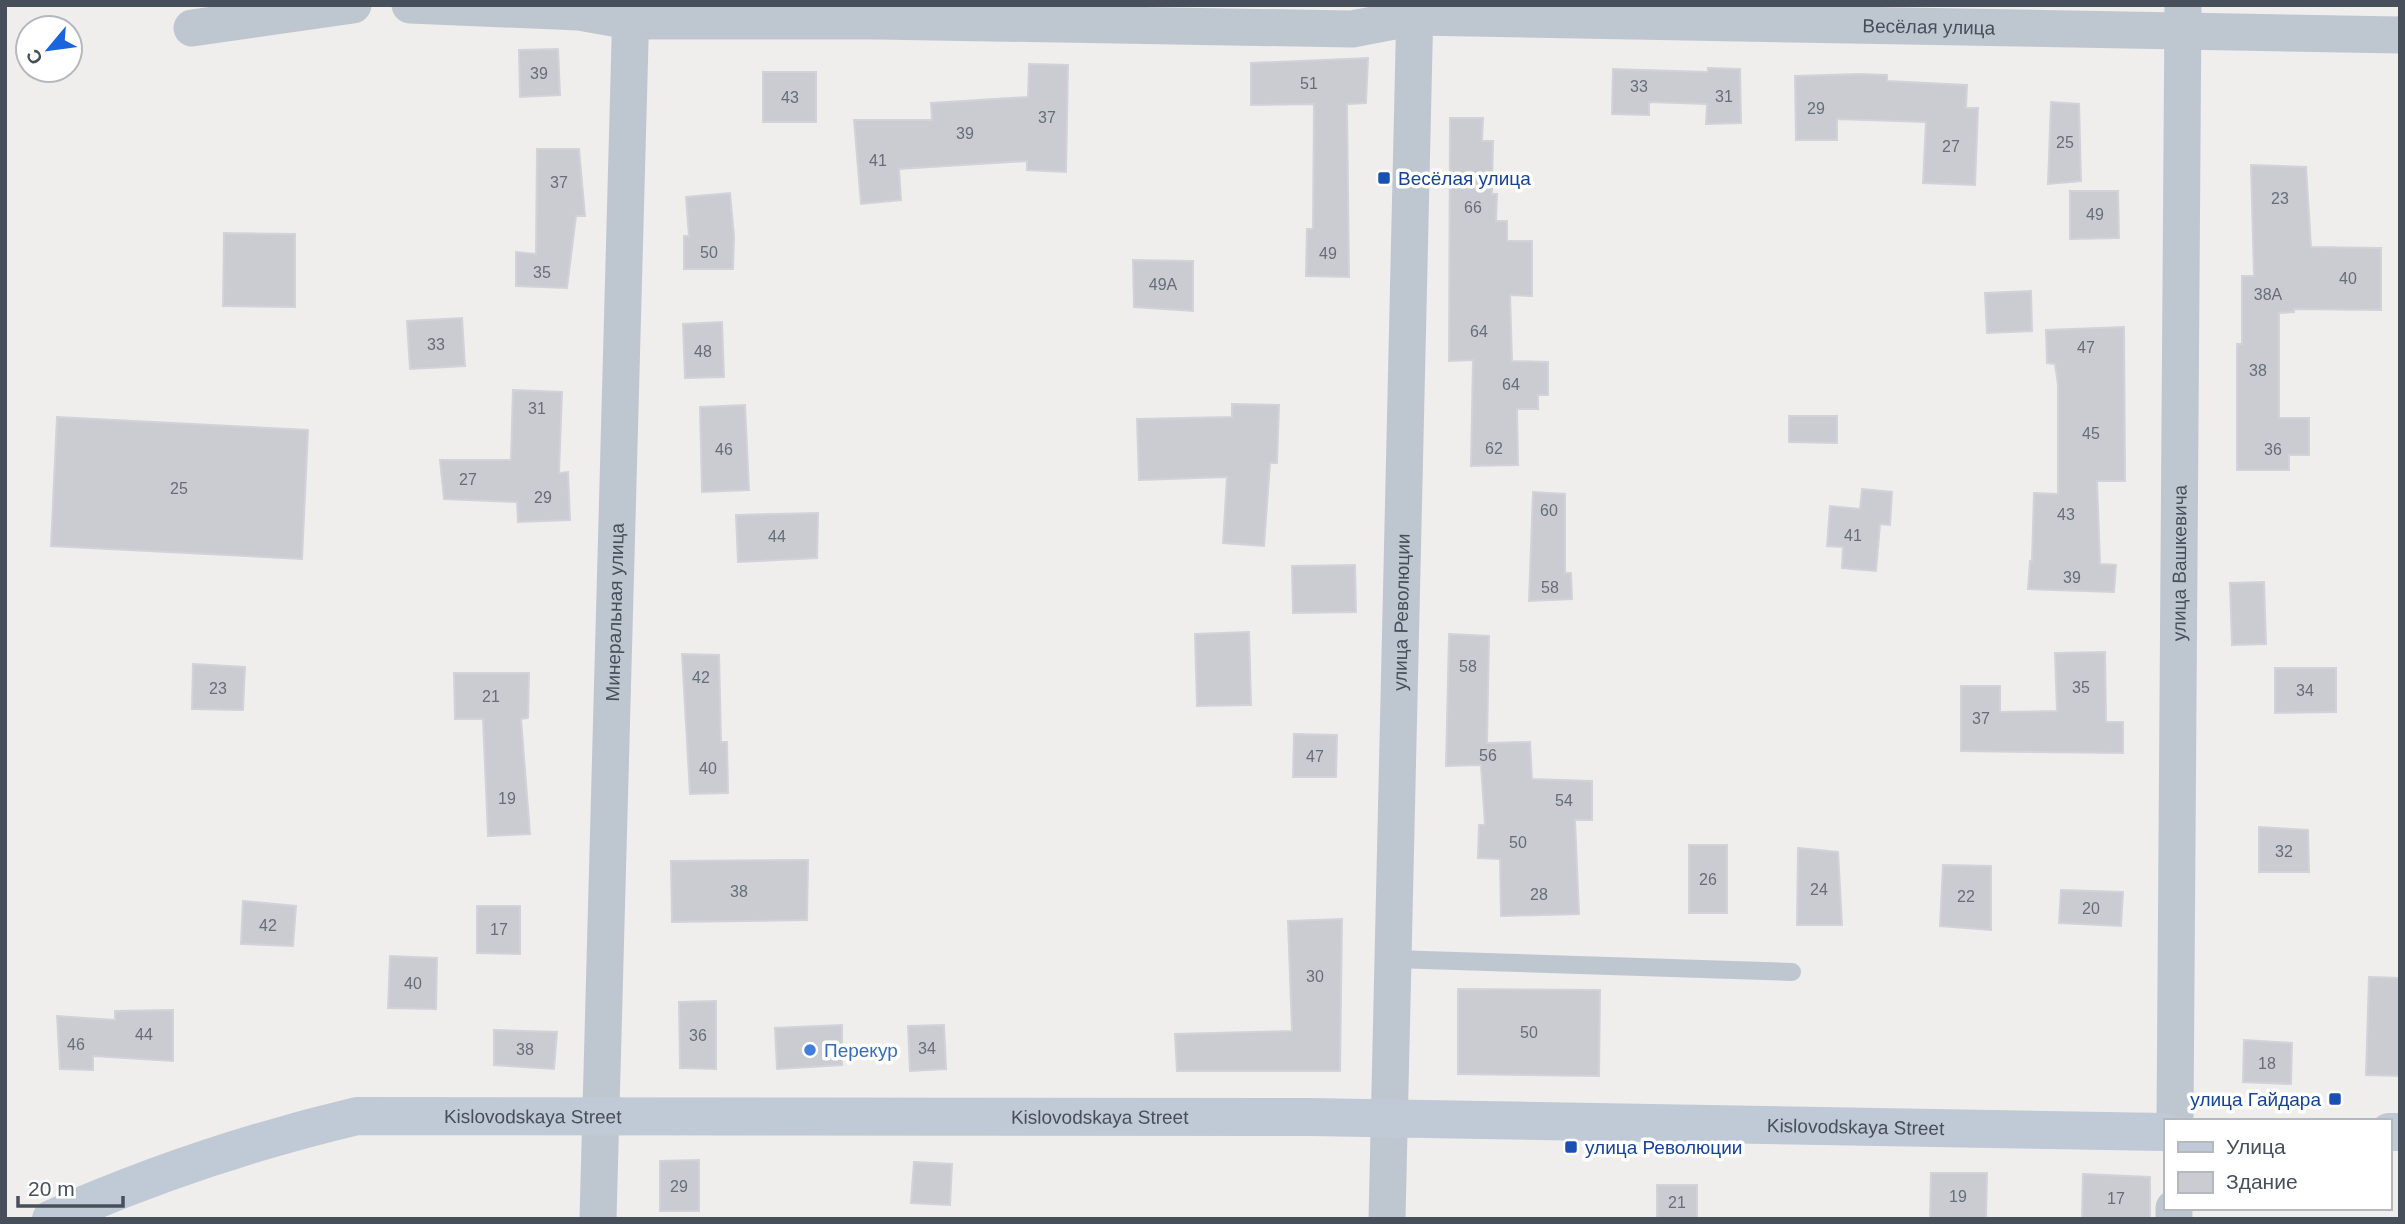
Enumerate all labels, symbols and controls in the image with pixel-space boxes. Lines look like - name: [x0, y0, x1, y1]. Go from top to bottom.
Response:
- north arrow: [14, 14, 84, 84]
- street label: Весёлая улица: [1862, 15, 1996, 39]
- text: С: [22, 46, 47, 68]
- house number: 39: [530, 65, 548, 82]
- house number: 51: [1300, 75, 1318, 92]
- house number: 33: [1630, 78, 1648, 95]
- house number: 31: [1715, 88, 1733, 105]
- house number: 43: [781, 89, 799, 106]
- house number: 29: [1807, 100, 1825, 117]
- house number: 37: [1038, 109, 1056, 126]
- house number: 39: [956, 125, 974, 142]
- house number: 25: [2056, 134, 2074, 151]
- house number: 27: [1942, 138, 1960, 155]
- house number: 41: [869, 152, 887, 169]
- place label: Весёлая улица: [1398, 168, 1531, 189]
- marker: Весёлая улица: [1376, 170, 1392, 186]
- house number: 37: [550, 174, 568, 191]
- house number: 23: [2271, 190, 2289, 207]
- house number: 66: [1464, 199, 1482, 216]
- house number: 49: [2086, 206, 2104, 223]
- house number: 50: [700, 244, 718, 261]
- house number: 49: [1319, 245, 1337, 262]
- house number: 35: [533, 264, 551, 281]
- house number: 40: [2339, 270, 2357, 287]
- house number: 49А: [1149, 276, 1178, 293]
- house number: 38А: [2254, 286, 2283, 303]
- house number: 64: [1470, 323, 1488, 340]
- house number: 33: [427, 336, 445, 353]
- house number: 47: [2077, 339, 2095, 356]
- house number: 48: [694, 343, 712, 360]
- house number: 38: [2249, 362, 2267, 379]
- house number: 64: [1502, 376, 1520, 393]
- house number: 31: [528, 400, 546, 417]
- house number: 45: [2082, 425, 2100, 442]
- house number: 62: [1485, 440, 1503, 457]
- house number: 46: [715, 441, 733, 458]
- house number: 36: [2264, 441, 2282, 458]
- house number: 27: [459, 471, 477, 488]
- house number: 25: [170, 480, 188, 497]
- street label: улица Вашкевича: [2168, 484, 2191, 641]
- house number: 29: [534, 489, 552, 506]
- house number: 60: [1540, 502, 1558, 519]
- house number: 43: [2057, 506, 2075, 523]
- street label: Минеральная улица: [602, 522, 628, 702]
- house number: 41: [1844, 527, 1862, 544]
- house number: 44: [768, 528, 786, 545]
- street label: улица Революции: [1389, 533, 1414, 691]
- house number: 39: [2063, 569, 2081, 586]
- house number: 58: [1541, 579, 1559, 596]
- house number: 58: [1459, 658, 1477, 675]
- house number: 42: [692, 669, 710, 686]
- house number: 35: [2072, 679, 2090, 696]
- house number: 23: [209, 680, 227, 697]
- house number: 34: [2296, 682, 2314, 699]
- house number: 21: [482, 688, 500, 705]
- house number: 37: [1972, 710, 1990, 727]
- house number: 56: [1479, 747, 1497, 764]
- house number: 47: [1306, 748, 1324, 765]
- house number: 40: [699, 760, 717, 777]
- house number: 19: [498, 790, 516, 807]
- house number: 54: [1555, 792, 1573, 809]
- house number: 50: [1509, 834, 1527, 851]
- house number: 32: [2275, 843, 2293, 860]
- house number: 26: [1699, 871, 1717, 888]
- house number: 24: [1810, 881, 1828, 898]
- house number: 38: [730, 883, 748, 900]
- house number: 28: [1530, 886, 1548, 903]
- house number: 22: [1957, 888, 1975, 905]
- house number: 20: [2082, 900, 2100, 917]
- house number: 42: [259, 917, 277, 934]
- house number: 17: [490, 921, 508, 938]
- house number: 30: [1306, 968, 1324, 985]
- house number: 40: [404, 975, 422, 992]
- house number: 50: [1520, 1024, 1538, 1041]
- house number: 44: [135, 1026, 153, 1043]
- house number: 36: [689, 1027, 707, 1044]
- house number: 46: [67, 1036, 85, 1053]
- place label: Перекур: [824, 1040, 898, 1061]
- house number: 34: [918, 1040, 936, 1057]
- house number: 38: [516, 1041, 534, 1058]
- marker: Перекур: [802, 1042, 818, 1058]
- house number: 18: [2258, 1055, 2276, 1072]
- place label: улица Гайдара: [2190, 1089, 2321, 1110]
- marker: улица Гайдара: [2327, 1091, 2343, 1107]
- street label: Kislovodskaya Street: [444, 1106, 622, 1127]
- street label: Kislovodskaya Street: [1011, 1107, 1189, 1128]
- street label: Kislovodskaya Street: [1767, 1115, 1945, 1139]
- legend: [2164, 1119, 2391, 1210]
- text: Улица: [2226, 1135, 2286, 1158]
- place label: улица Революции: [1585, 1137, 1742, 1158]
- marker: улица Революции: [1563, 1139, 1579, 1155]
- scale bar: [18, 1164, 122, 1208]
- text: Здание: [2226, 1170, 2298, 1193]
- text: 20 m: [28, 1177, 75, 1200]
- house number: 29: [670, 1178, 688, 1195]
- house number: 19: [1949, 1188, 1967, 1205]
- house number: 17: [2107, 1190, 2125, 1207]
- house number: 21: [1668, 1194, 1686, 1211]

